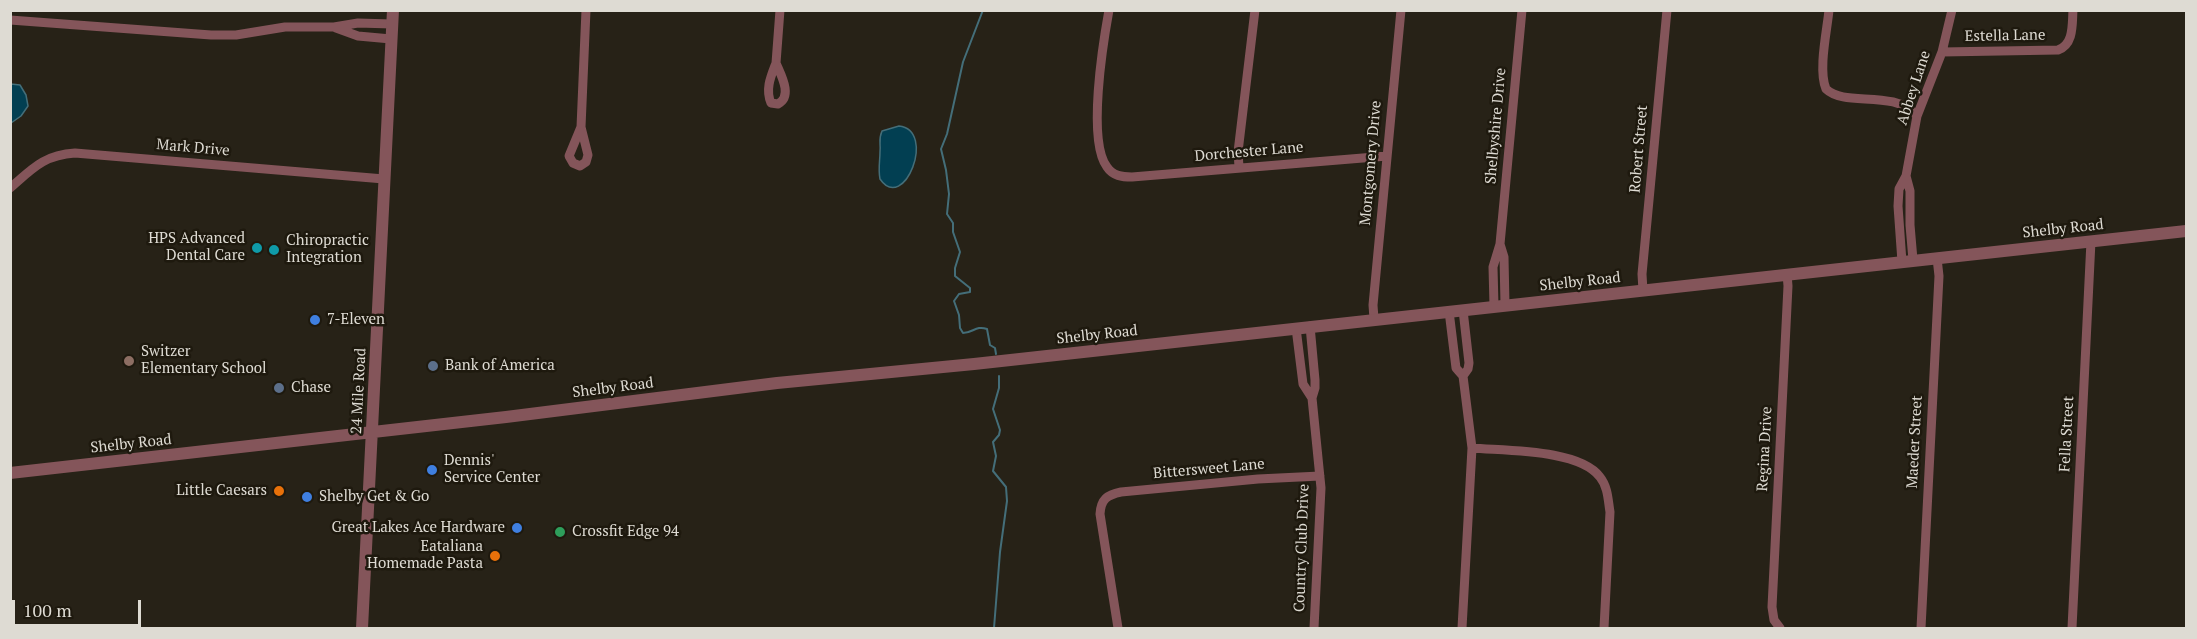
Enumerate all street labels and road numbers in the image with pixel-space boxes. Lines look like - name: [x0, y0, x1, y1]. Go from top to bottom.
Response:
- street label: Estella Lane: [1964, 26, 2046, 46]
- street label: Abbey Lane: [1893, 48, 1935, 128]
- street label: Shelbyshire Drive: [1482, 67, 1510, 185]
- street label: Montgomery Drive: [1357, 100, 1385, 226]
- street label: Robert Street: [1626, 104, 1652, 194]
- street label: Mark Drive: [156, 136, 230, 160]
- street label: Dorchester Lane: [1194, 138, 1304, 166]
- street label: Shelby Road: [2022, 216, 2104, 242]
- street label: Shelby Road: [1539, 269, 1621, 295]
- street label: Shelby Road: [1056, 322, 1138, 348]
- street label: 24 Mile Road: [348, 347, 370, 435]
- street label: Shelby Road: [571, 374, 655, 402]
- street label: Maeder Street: [1904, 395, 1926, 489]
- street label: Fella Street: [2056, 396, 2078, 472]
- street label: Regina Drive: [1754, 406, 1776, 492]
- street label: Shelby Road: [90, 431, 172, 457]
- street label: Bittersweet Lane: [1152, 455, 1266, 483]
- street label: Country Club Drive: [1291, 484, 1313, 612]

